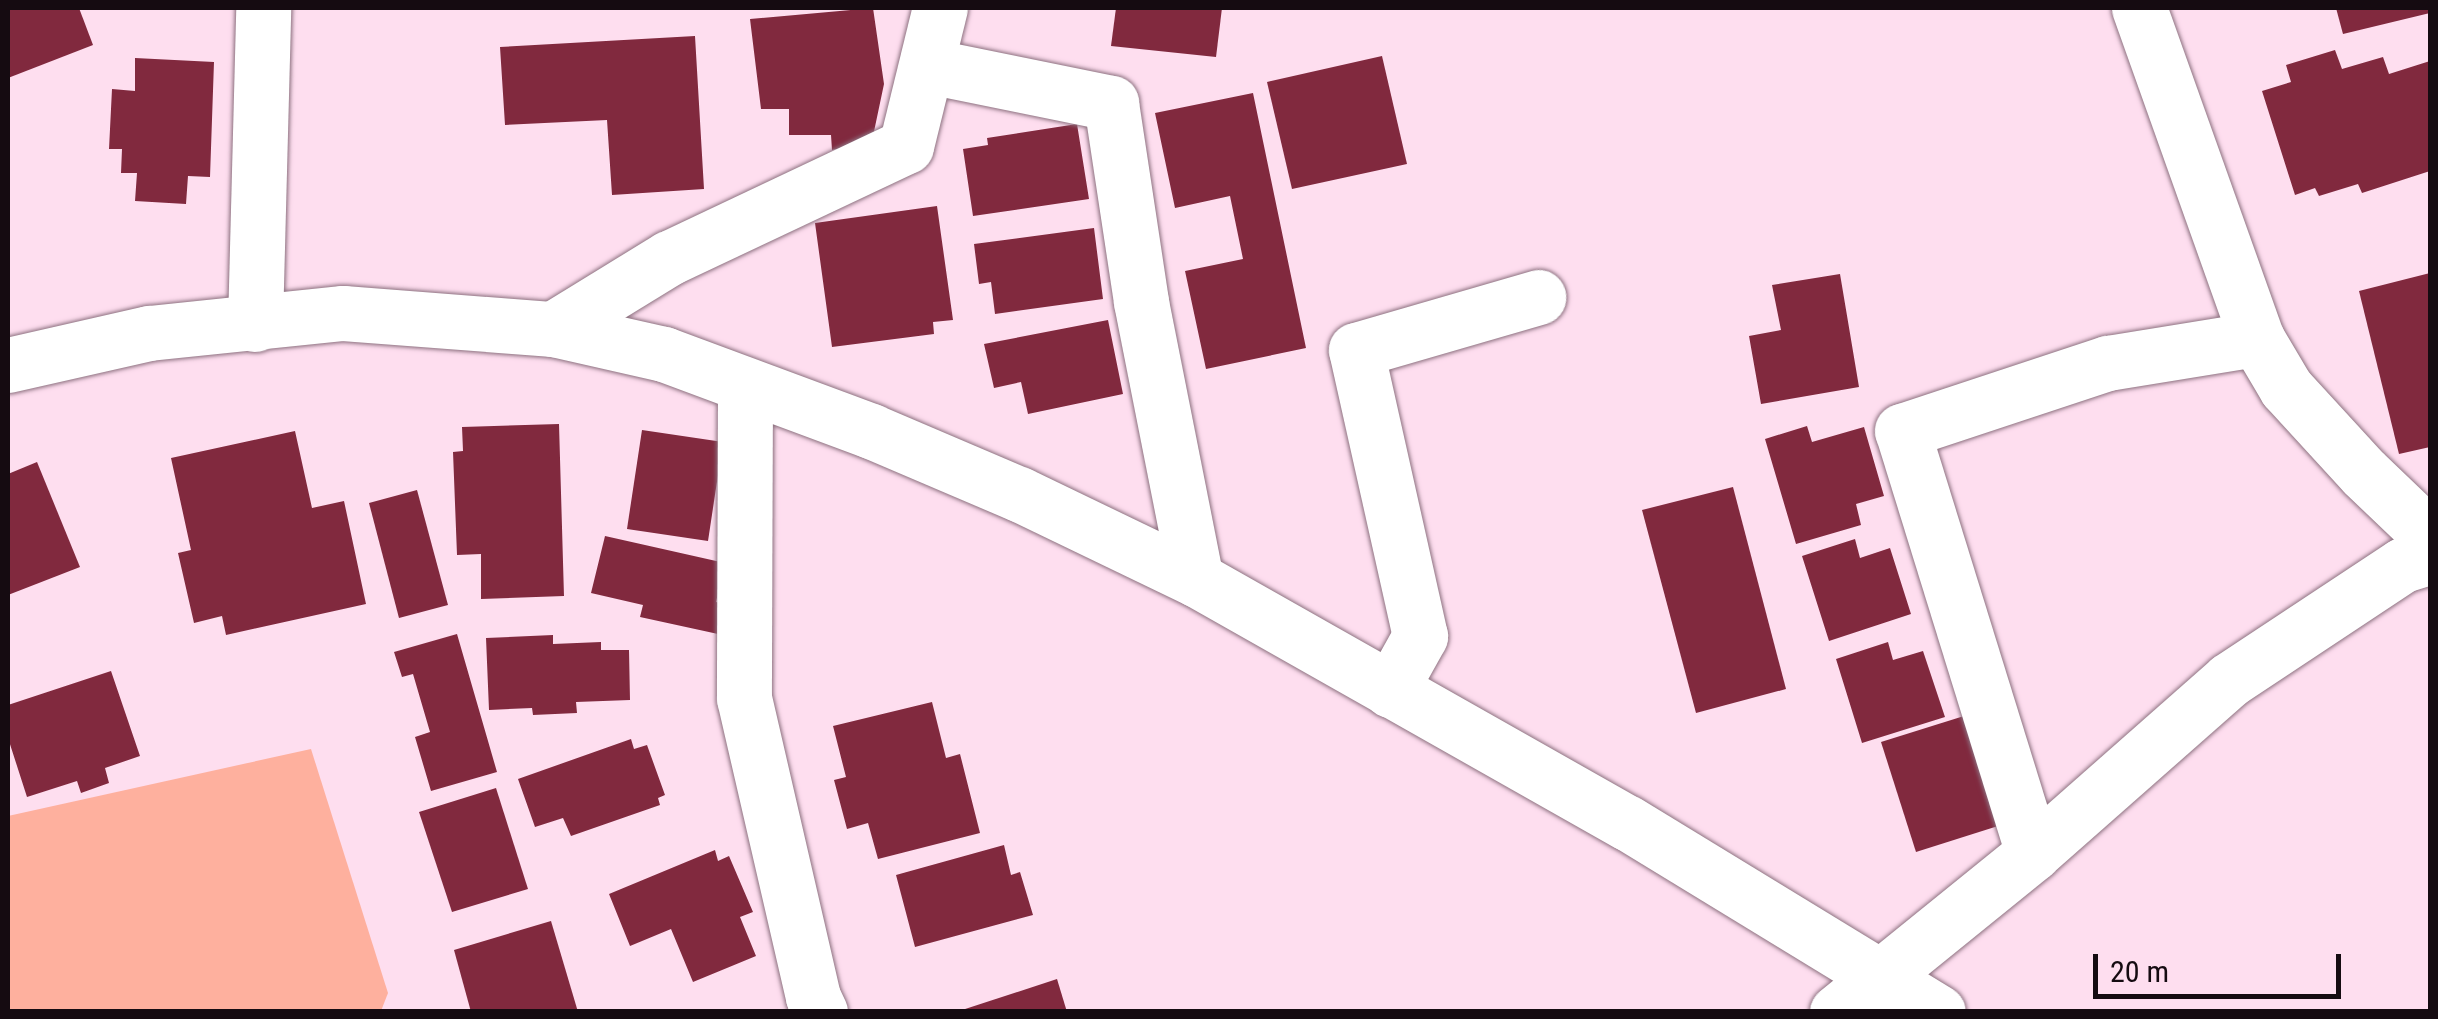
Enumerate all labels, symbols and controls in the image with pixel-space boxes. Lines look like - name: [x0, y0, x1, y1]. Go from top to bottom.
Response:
- scale bar: [2098, 934, 2346, 996]
- text: 20 m: [2110, 954, 2169, 989]

